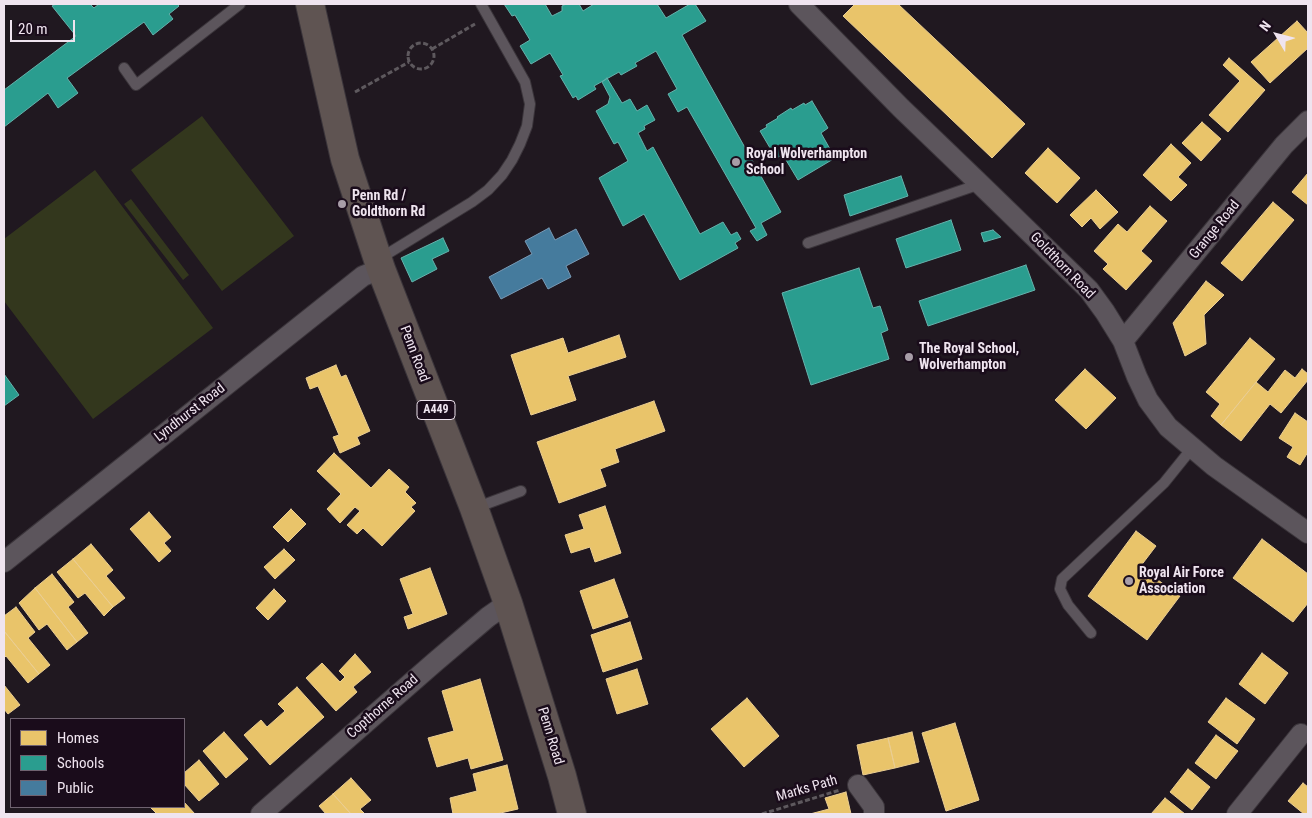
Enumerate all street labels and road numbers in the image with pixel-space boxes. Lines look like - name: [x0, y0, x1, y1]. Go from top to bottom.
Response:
- street label: Grange Road: [1186, 197, 1244, 263]
- street label: Goldthorn Road: [1026, 229, 1098, 303]
- street label: Penn Road: [396, 323, 432, 385]
- street label: Lyndhurst Road: [151, 380, 229, 446]
- road number: A449: [417, 400, 455, 420]
- street label: Copthorne Road: [344, 672, 422, 742]
- street label: Penn Road: [533, 705, 567, 767]
- street label: Marks Path: [775, 772, 839, 806]

